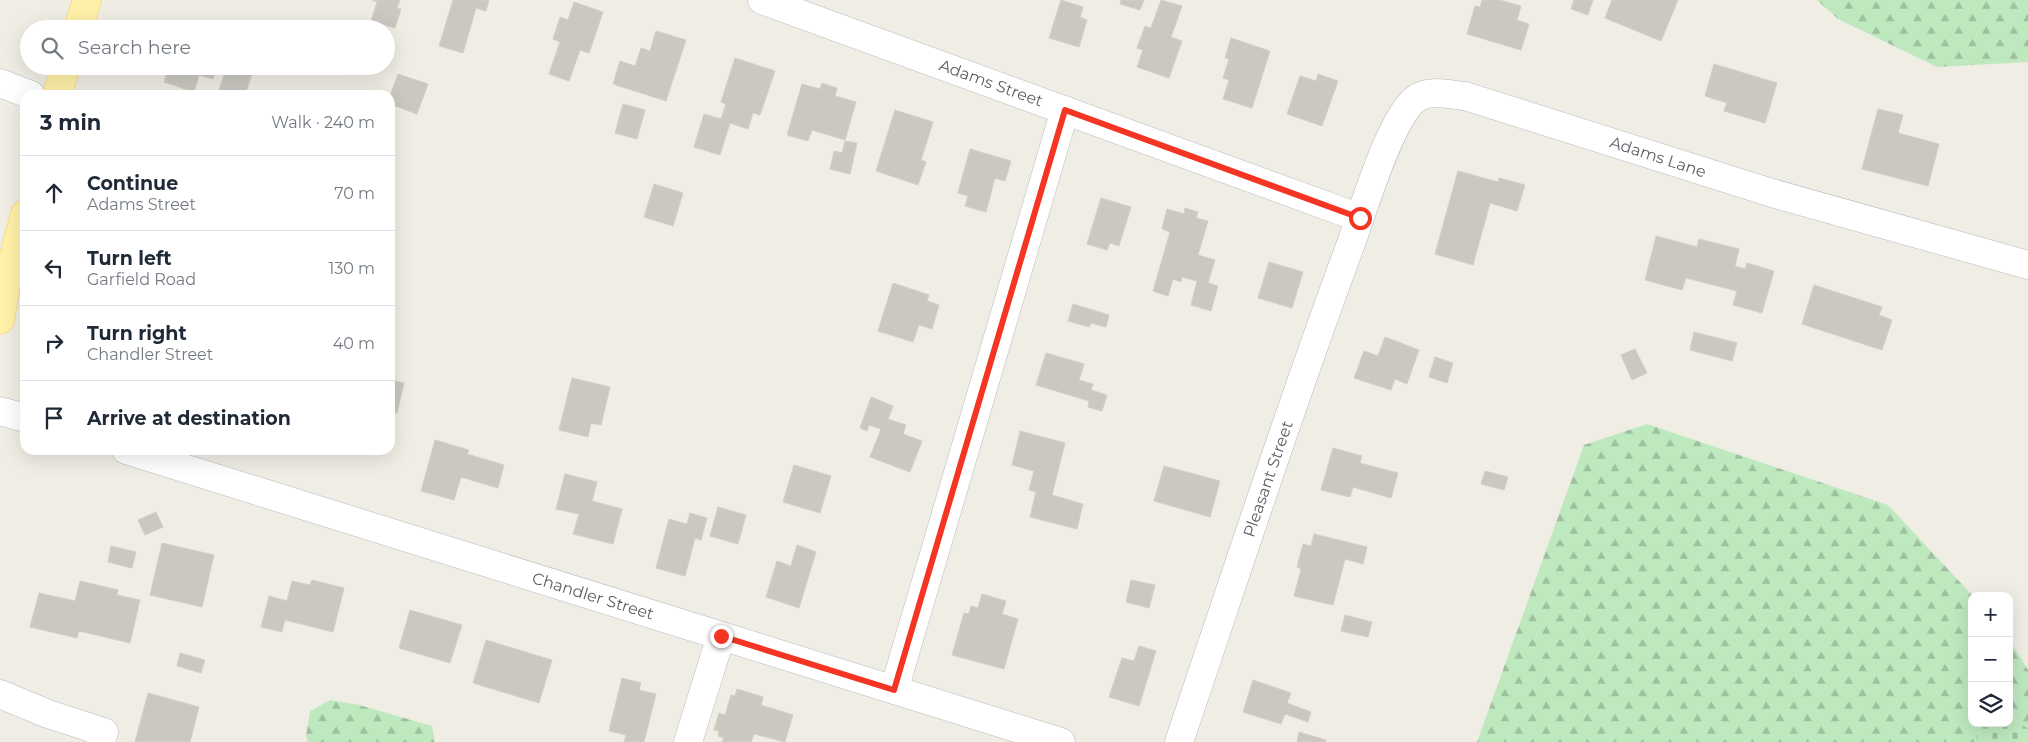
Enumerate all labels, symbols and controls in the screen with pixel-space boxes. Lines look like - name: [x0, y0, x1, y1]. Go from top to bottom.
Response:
- search box: [20, 20, 395, 75]
- icon: search: [38, 34, 66, 62]
- text: Search here: [78, 36, 191, 59]
- street label: Adams Street: [937, 55, 1046, 111]
- text: 3 min: [40, 110, 101, 135]
- text: Walk · 240 m: [271, 113, 375, 132]
- street label: Adams Lane: [1608, 133, 1708, 181]
- text: Continue: [87, 172, 178, 195]
- icon: ahead: [40, 179, 68, 207]
- text: 70 m: [334, 184, 375, 203]
- text: Adams Street: [87, 195, 196, 214]
- route start: [1349, 207, 1372, 230]
- text: Turn left: [87, 247, 172, 270]
- icon: left: [40, 254, 68, 282]
- text: 130 m: [328, 259, 375, 278]
- text: Garfield Road: [87, 270, 196, 289]
- text: Turn right: [87, 322, 187, 345]
- icon: right: [40, 329, 68, 357]
- text: 40 m: [333, 334, 375, 353]
- text: Chandler Street: [87, 345, 213, 364]
- icon: arrive: [40, 404, 68, 432]
- text: Arrive at destination: [87, 407, 291, 430]
- street label: Pleasant Street: [1239, 418, 1297, 540]
- street label: Chandler Street: [530, 568, 657, 624]
- map controls: [1968, 592, 2013, 727]
- button: +: [1968, 592, 2013, 637]
- route end: [710, 625, 733, 648]
- button: −: [1968, 637, 2013, 682]
- button: layers: [1968, 682, 2013, 727]

